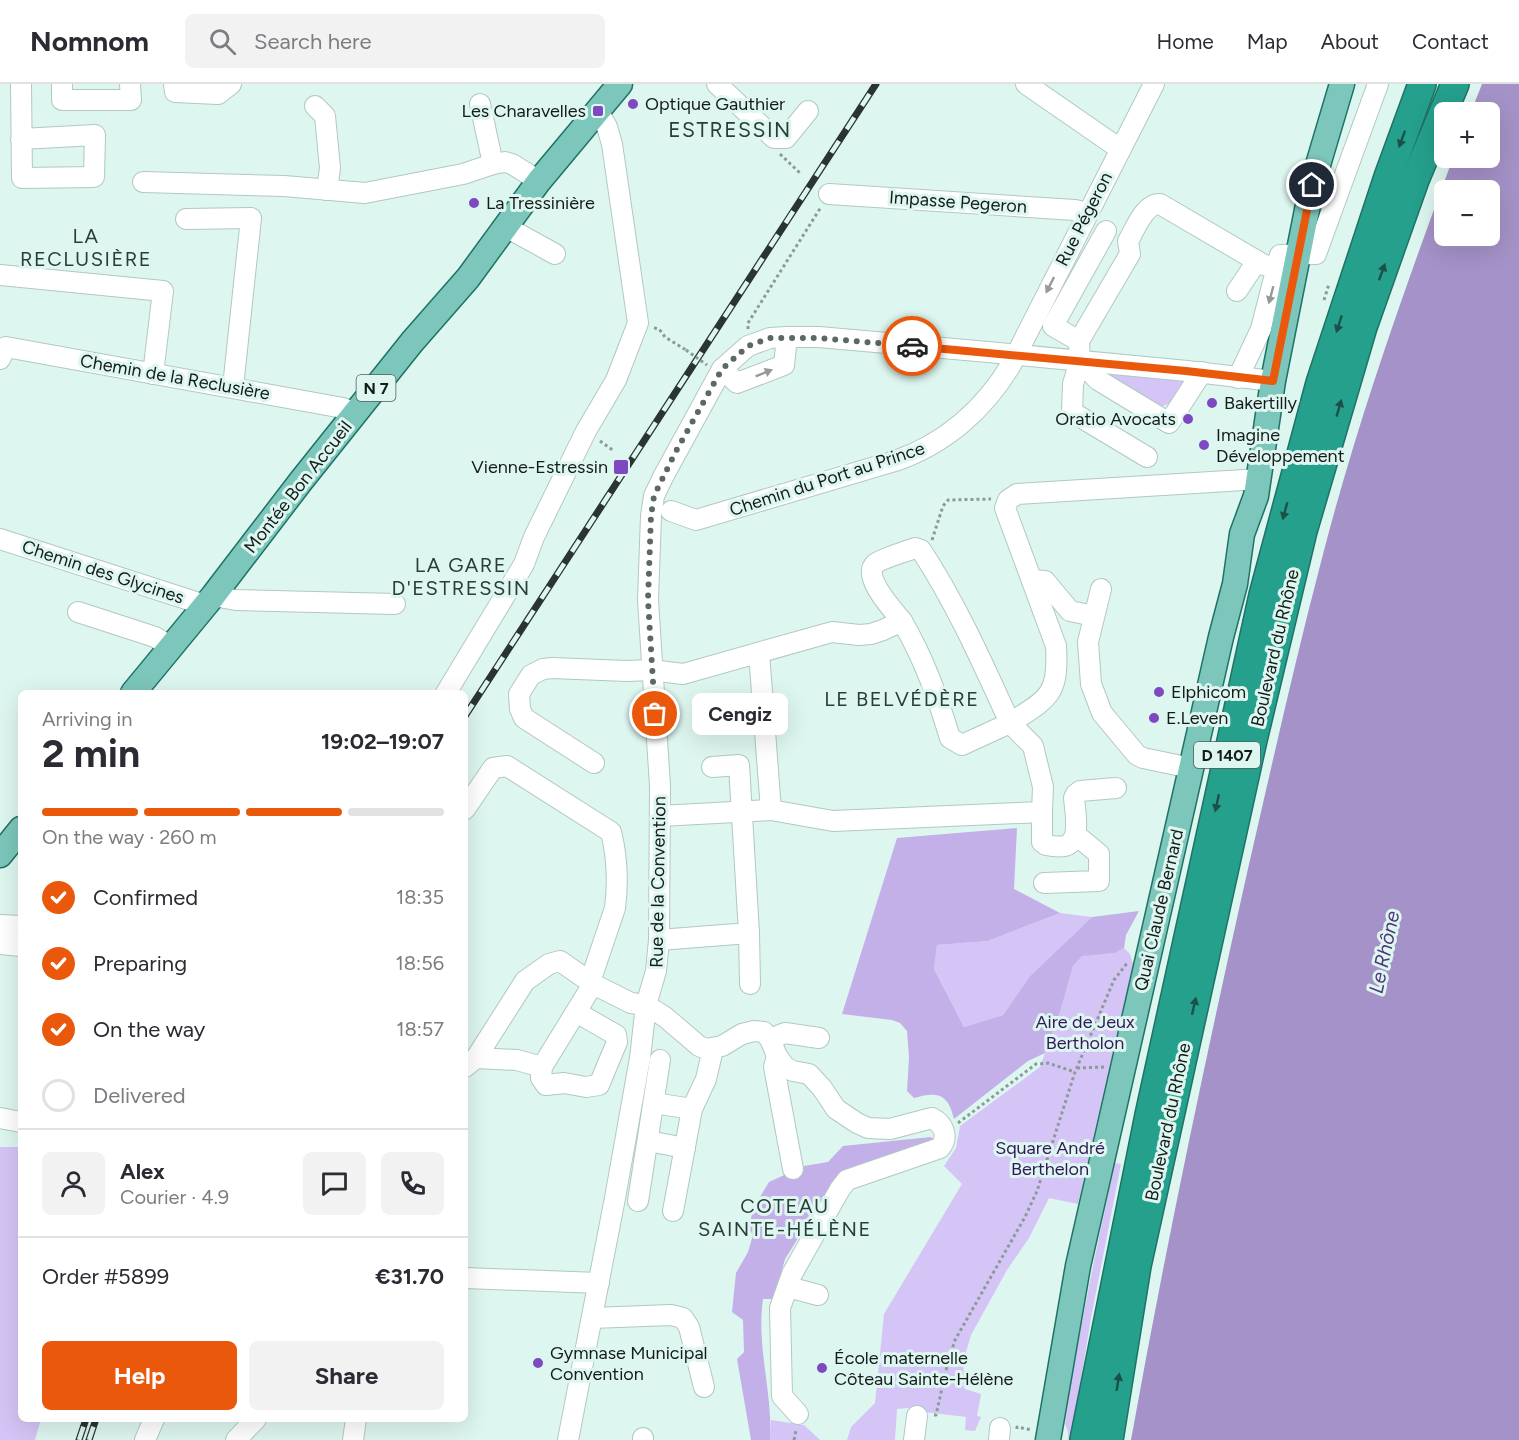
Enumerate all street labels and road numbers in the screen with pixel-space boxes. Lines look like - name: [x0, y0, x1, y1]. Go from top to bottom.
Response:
- street label: Rue Pégeron: [1051, 168, 1117, 270]
- street label: Impasse Pegeron: [888, 186, 1028, 218]
- street label: Chemin de la Reclusière: [78, 349, 272, 405]
- road number: N 7: [356, 375, 395, 401]
- street label: Montée Bon Accueil: [239, 416, 357, 558]
- street label: Chemin du Port au Prince: [727, 437, 927, 521]
- street label: Chemin des Glycines: [19, 535, 187, 609]
- street label: Boulevard du Rhône: [1246, 567, 1304, 729]
- road number: D 1407: [1194, 742, 1260, 768]
- street label: Rue de la Convention: [646, 796, 670, 968]
- street label: Quai Claude Bernard: [1130, 827, 1188, 993]
- street label: Boulevard du Rhône: [1140, 1041, 1196, 1203]

